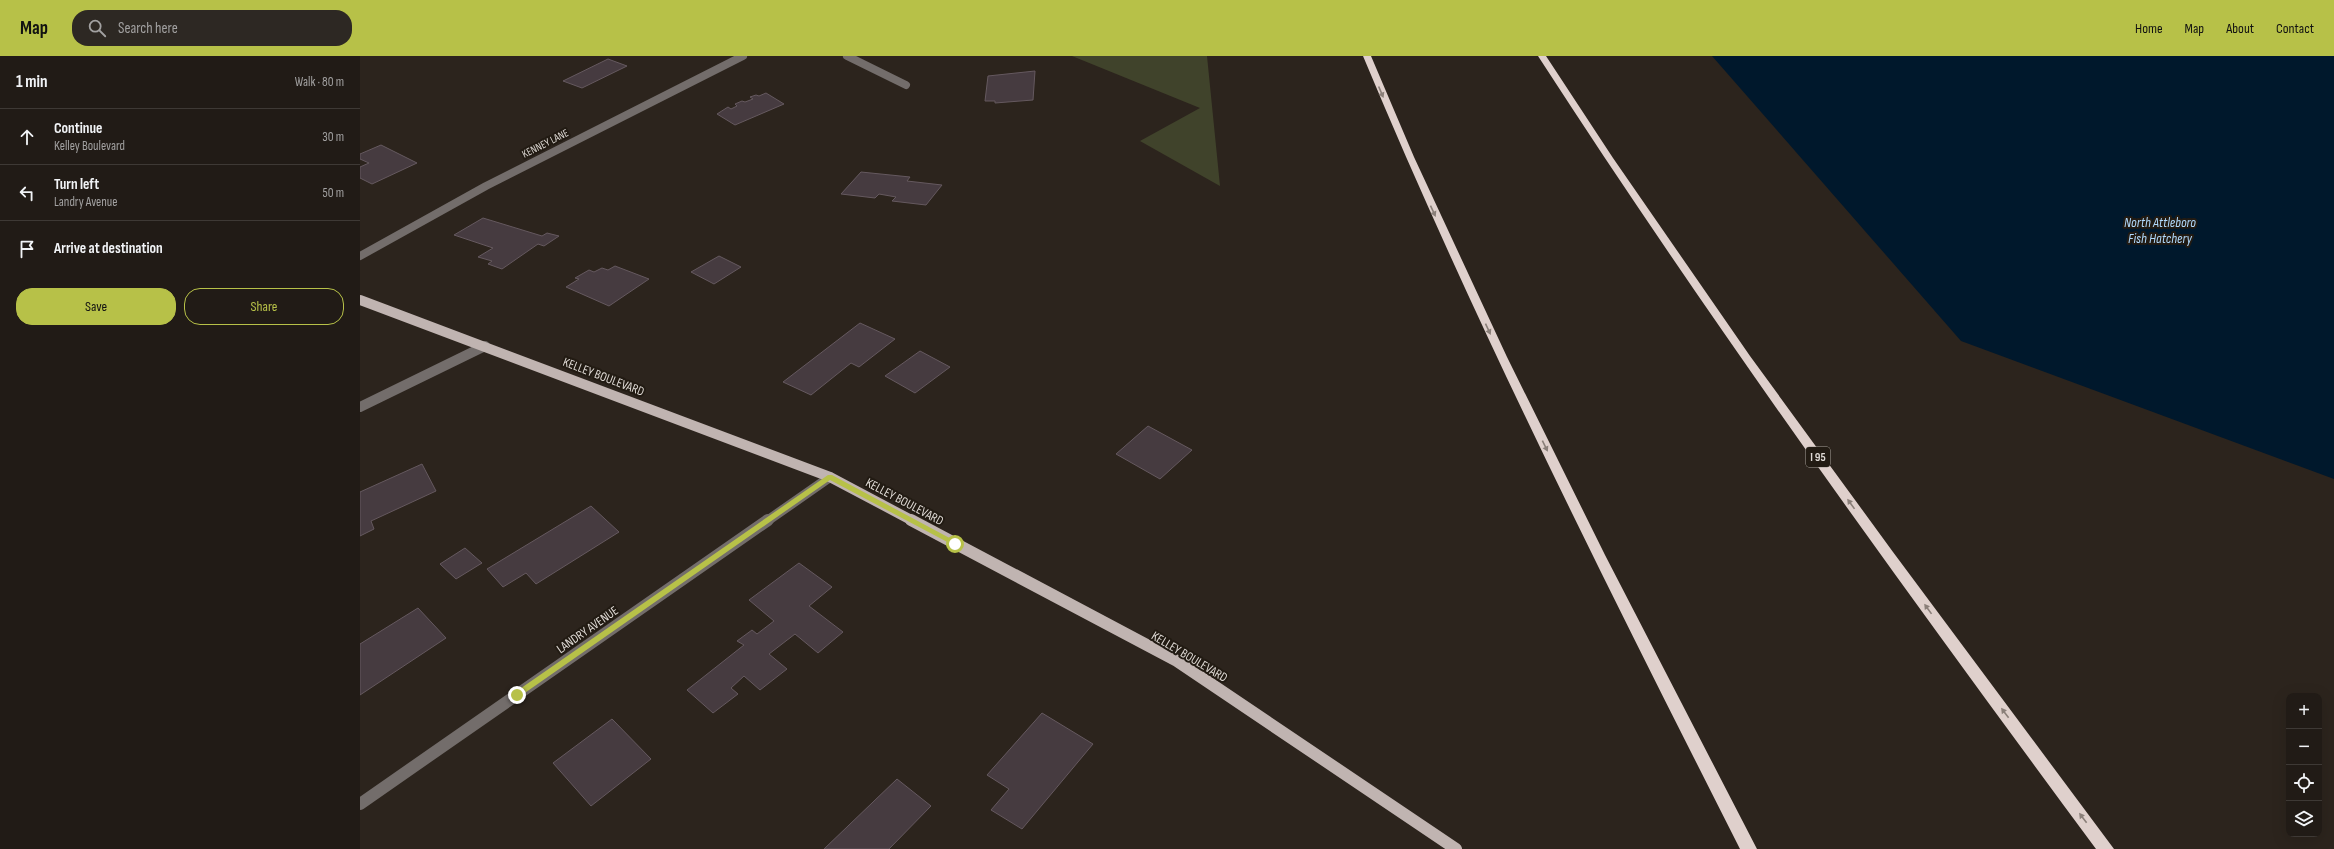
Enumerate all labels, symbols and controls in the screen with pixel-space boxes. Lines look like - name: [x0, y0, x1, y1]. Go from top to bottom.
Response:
- search box: [72, 10, 352, 46]
- text: Map: [20, 17, 48, 40]
- icon: search: [86, 17, 108, 39]
- text: Search here: [118, 19, 178, 38]
- text: Home: [2135, 20, 2163, 37]
- text: Map: [2185, 20, 2204, 37]
- text: About: [2226, 20, 2254, 37]
- text: Contact: [2276, 20, 2314, 37]
- text: 1 min: [16, 72, 48, 92]
- text: Walk · 80 m: [295, 74, 344, 90]
- one-way arrow: [1379, 87, 1385, 99]
- text: Continue: [54, 119, 103, 138]
- icon: ahead: [16, 126, 38, 148]
- street label: KENNEY LANE: [520, 126, 571, 161]
- text: 30 m: [322, 129, 344, 145]
- text: Kelley Boulevard: [54, 138, 125, 154]
- text: Turn left: [54, 175, 99, 194]
- icon: left: [16, 182, 38, 204]
- text: 50 m: [323, 185, 344, 201]
- text: Landry Avenue: [54, 194, 118, 210]
- one-way arrow: [1430, 206, 1436, 217]
- water label: North Attleboro Fish Hatchery: [2124, 214, 2196, 247]
- icon: arrive: [16, 238, 38, 260]
- text: Arrive at destination: [54, 239, 163, 258]
- button: Save: [16, 288, 176, 325]
- button: Share: [184, 288, 344, 325]
- one-way arrow: [1485, 324, 1491, 335]
- street label: KELLEY BOULEVARD: [561, 354, 647, 400]
- one-way arrow: [1541, 440, 1548, 452]
- road number: I 95: [1806, 447, 1830, 467]
- street label: KELLEY BOULEVARD: [863, 475, 946, 529]
- one-way arrow: [1847, 498, 1856, 509]
- route start: [946, 535, 964, 553]
- street label: LANDRY AVENUE: [554, 603, 622, 657]
- one-way arrow: [1924, 603, 1932, 614]
- street label: KELLEY BOULEVARD: [1149, 628, 1230, 686]
- route end: [508, 686, 526, 704]
- map controls: [2286, 693, 2322, 837]
- button: +: [2286, 693, 2322, 729]
- one-way arrow: [2001, 708, 2009, 719]
- button: −: [2286, 729, 2322, 765]
- button: locate: [2286, 765, 2322, 801]
- button: layers: [2286, 801, 2322, 837]
- one-way arrow: [2079, 812, 2087, 823]

